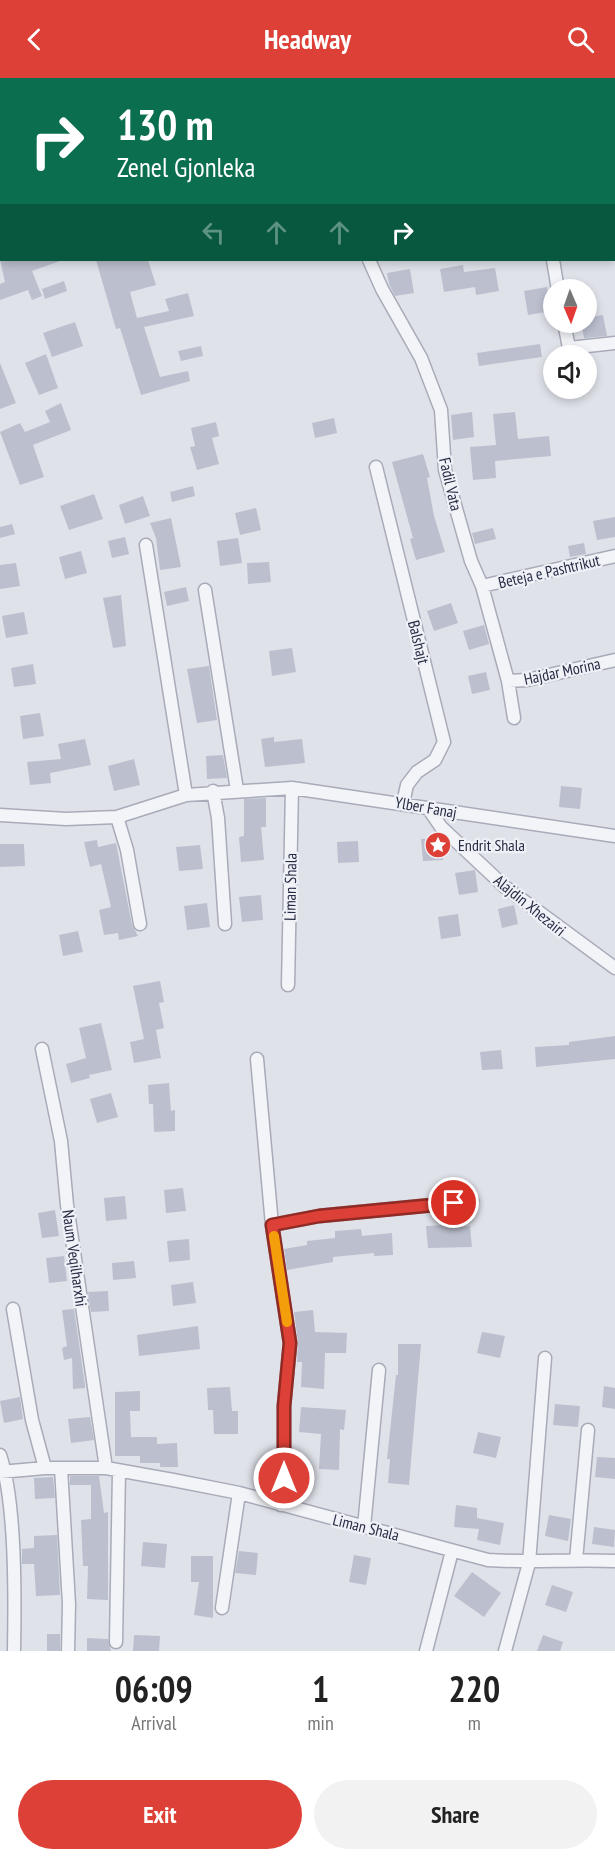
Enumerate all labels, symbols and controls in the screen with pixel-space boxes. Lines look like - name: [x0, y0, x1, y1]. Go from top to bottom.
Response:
- text: Headway: [264, 22, 351, 56]
- icon: back: [18, 23, 51, 56]
- icon: search: [564, 23, 597, 56]
- text: 130 m: [117, 97, 214, 152]
- icon: right: [18, 102, 96, 180]
- text: Zenel Gjonleka: [117, 150, 255, 184]
- icon: left: [197, 216, 230, 249]
- icon: ahead: [260, 216, 293, 249]
- icon: ahead: [323, 216, 356, 249]
- icon: right: [386, 216, 419, 249]
- north arrow: [543, 279, 597, 333]
- map controls: [543, 279, 597, 399]
- button: sound: [543, 345, 597, 399]
- street label: Fadil Vata: [435, 455, 467, 513]
- street label: Beteja e Pashtrikut: [496, 549, 602, 592]
- street label: Balshajt: [404, 618, 434, 667]
- street label: Hajdar Morina: [522, 653, 602, 689]
- street label: Ylber Fanaj: [394, 792, 458, 822]
- place icon: Endrit Shala: [423, 830, 453, 860]
- place label: Endrit Shala: [458, 835, 525, 855]
- street label: Liman Shala: [279, 853, 301, 921]
- street label: Alajdin Xhezairi: [490, 870, 570, 940]
- pin: [428, 1177, 479, 1228]
- icon: arrive: [437, 1186, 470, 1219]
- street label: Naum Veqilharxhi: [58, 1208, 92, 1308]
- position arrow: [252, 1446, 316, 1510]
- street label: Liman Shala: [331, 1509, 401, 1545]
- text: 06:09: [115, 1665, 193, 1712]
- text: 1: [312, 1665, 329, 1712]
- text: 220: [449, 1665, 500, 1712]
- text: Arrival: [131, 1710, 176, 1736]
- text: min: [308, 1710, 334, 1736]
- text: m: [468, 1710, 481, 1736]
- button: Exit: [18, 1780, 302, 1849]
- button: Share: [314, 1780, 597, 1849]

